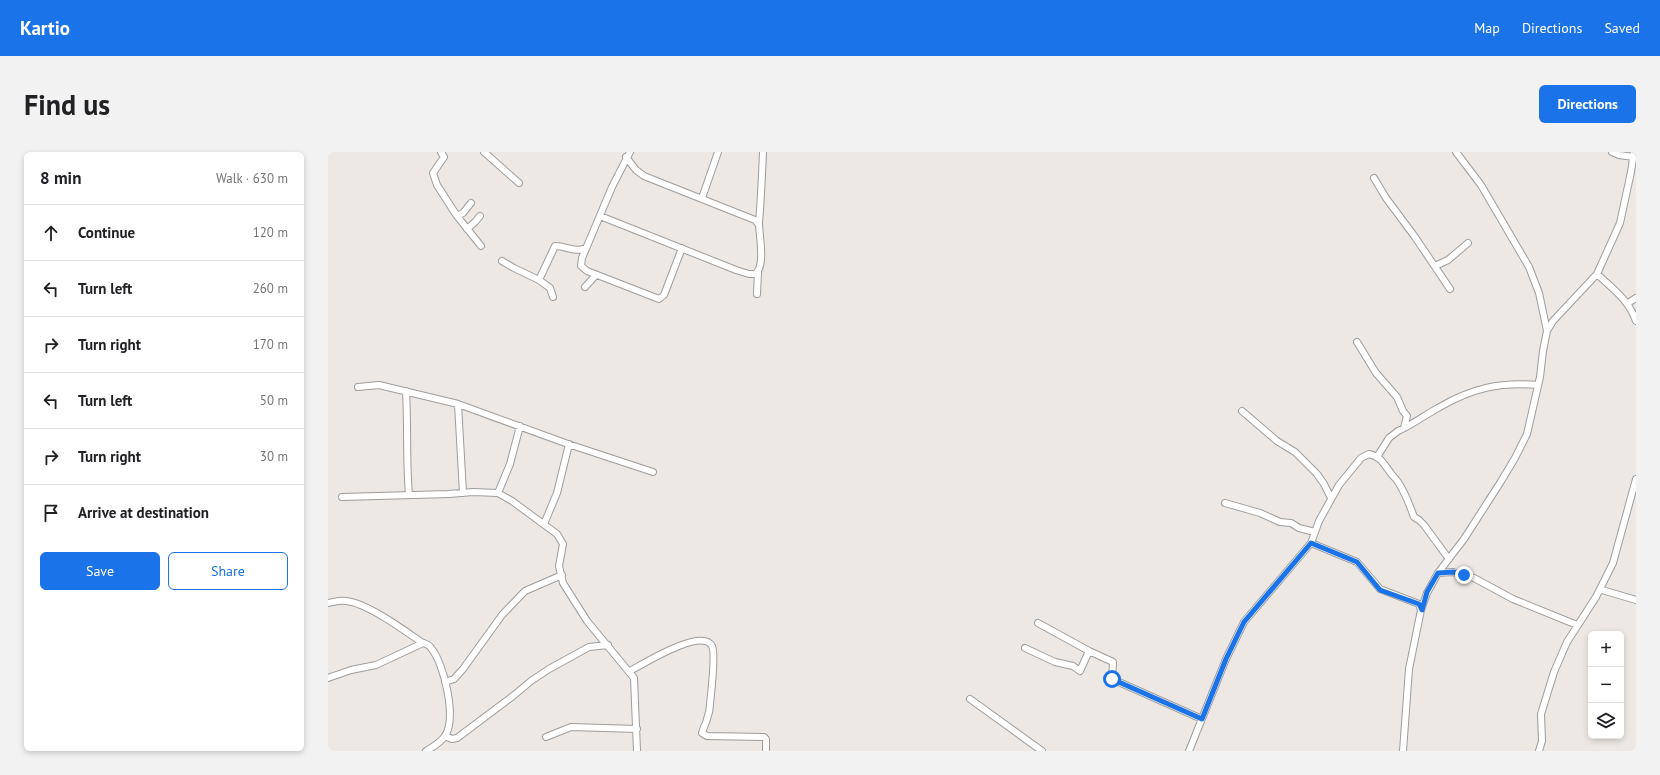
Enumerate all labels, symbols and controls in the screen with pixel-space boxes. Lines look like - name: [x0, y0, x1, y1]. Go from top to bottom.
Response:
- text: Kartio: [20, 16, 70, 40]
- text: Map: [1474, 19, 1500, 37]
- text: Directions: [1522, 19, 1582, 37]
- text: Saved: [1604, 19, 1640, 37]
- button: Directions: [1539, 85, 1636, 123]
- text: Find us: [24, 86, 110, 123]
- text: 8 min: [40, 167, 81, 189]
- text: Walk · 630 m: [216, 170, 288, 187]
- icon: ahead: [40, 222, 62, 244]
- text: Continue: [78, 223, 135, 242]
- text: 120 m: [253, 224, 288, 241]
- icon: left: [40, 278, 62, 300]
- text: Turn left: [78, 279, 132, 298]
- text: 260 m: [253, 280, 288, 297]
- icon: right: [40, 334, 62, 356]
- text: Turn right: [78, 335, 141, 354]
- text: 170 m: [253, 336, 288, 353]
- icon: left: [40, 390, 62, 412]
- text: Turn left: [78, 391, 132, 410]
- text: 50 m: [260, 392, 288, 409]
- icon: right: [40, 446, 62, 468]
- text: Turn right: [78, 447, 141, 466]
- text: 30 m: [260, 448, 288, 465]
- icon: arrive: [40, 502, 62, 524]
- text: Arrive at destination: [78, 503, 209, 522]
- button: Save: [40, 552, 160, 590]
- button: Share: [168, 552, 288, 590]
- route end: [1455, 566, 1473, 584]
- map controls: [1588, 631, 1624, 739]
- button: +: [1588, 631, 1624, 667]
- button: −: [1588, 667, 1624, 703]
- route start: [1103, 670, 1121, 688]
- button: layers: [1588, 703, 1624, 739]

